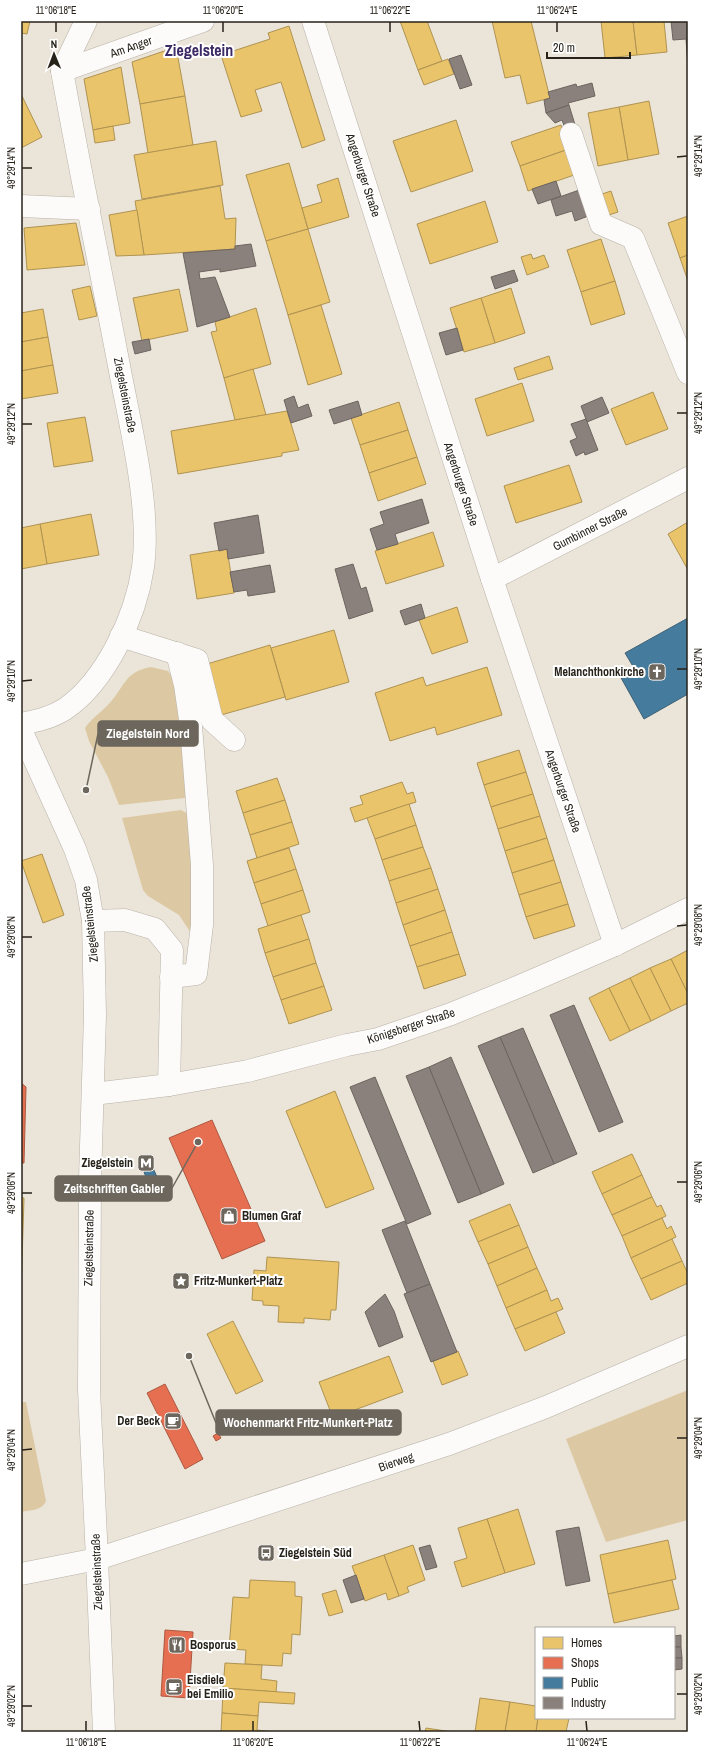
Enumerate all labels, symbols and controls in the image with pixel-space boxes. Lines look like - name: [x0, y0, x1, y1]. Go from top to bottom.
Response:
- text: 11°06'18"E: [36, 4, 76, 17]
- text: 11°06'20"E: [203, 4, 243, 17]
- text: 11°06'22"E: [370, 4, 410, 17]
- text: 11°06'24"E: [537, 4, 577, 17]
- street label: Am Anger: [107, 32, 155, 62]
- north arrow: [34, 34, 74, 74]
- scale bar: [547, 34, 630, 60]
- text: N: [50, 37, 57, 51]
- district label: Ziegelstein: [165, 39, 233, 61]
- text: 20 m: [553, 40, 575, 56]
- street label: Angerburger Straße: [342, 130, 384, 219]
- text: 49°29'14"N: [692, 135, 705, 177]
- text: 49°29'14"N: [5, 147, 18, 189]
- street label: Ziegelsteinstraße: [110, 356, 140, 434]
- text: 49°29'12"N: [692, 392, 705, 434]
- text: 49°29'12"N: [5, 403, 18, 445]
- street label: Angerburger Straße: [440, 439, 482, 528]
- street label: Gumbinner Straße: [550, 503, 630, 555]
- text: 49°29'10"N: [692, 648, 705, 690]
- text: 49°29'10"N: [5, 660, 18, 702]
- church icon: Melanchthonkirche: [647, 662, 667, 682]
- place label: Melanchthonkirche: [554, 664, 645, 680]
- callout: Ziegelstein Nord: [98, 721, 198, 746]
- text: Ziegelstein Nord: [106, 725, 190, 742]
- street label: Angerburger Straße: [541, 746, 585, 835]
- street label: Ziegelsteinstraße: [78, 885, 102, 963]
- text: 49°29'08"N: [692, 904, 705, 946]
- text: 49°29'08"N: [5, 916, 18, 958]
- street label: Königsberger Straße: [365, 1004, 457, 1048]
- metro station icon: Ziegelstein: [136, 1153, 156, 1173]
- place label: Ziegelstein: [82, 1155, 133, 1171]
- text: 49°29'06"N: [692, 1161, 705, 1203]
- text: 49°29'06"N: [5, 1172, 18, 1214]
- callout: Zeitschriften Gabler: [55, 1176, 172, 1201]
- text: Zeitschriften Gabler: [64, 1180, 165, 1197]
- shop icon: Blumen Graf: [219, 1206, 239, 1226]
- place label: Blumen Graf: [242, 1208, 302, 1224]
- street label: Ziegelsteinstraße: [80, 1210, 98, 1286]
- place icon: Fritz-Munkert-Platz: [171, 1271, 191, 1291]
- place label: Fritz-Munkert-Platz: [194, 1273, 283, 1289]
- callout: Wochenmarkt Fritz-Munkert-Platz: [216, 1410, 401, 1435]
- cafe icon: Der Beck: [163, 1411, 183, 1431]
- place label: Der Beck: [117, 1413, 161, 1429]
- text: Wochenmarkt Fritz-Munkert-Platz: [223, 1414, 393, 1431]
- text: 49°29'04"N: [692, 1417, 705, 1459]
- text: 49°29'04"N: [5, 1429, 18, 1471]
- street label: Bierweg: [376, 1448, 416, 1475]
- street label: Ziegelsteinstraße: [88, 1533, 106, 1611]
- bus stop icon: Ziegelstein Süd: [256, 1543, 276, 1563]
- place label: Ziegelstein Süd: [279, 1545, 352, 1561]
- legend: [535, 1627, 675, 1719]
- restaurant icon: Bosporus: [167, 1635, 187, 1655]
- text: Homes: [571, 1635, 602, 1651]
- place label: Bosporus: [190, 1637, 236, 1653]
- text: Shops: [571, 1655, 599, 1671]
- place label: Eisdiele bei Emilio: [187, 1672, 234, 1702]
- text: 49°29'02"N: [692, 1673, 705, 1715]
- text: Public: [571, 1675, 598, 1691]
- cafe icon: Eisdiele bei Emilio: [164, 1677, 184, 1697]
- text: 49°29'02"N: [5, 1685, 18, 1727]
- text: Industry: [571, 1695, 606, 1711]
- text: 11°06'18"E: [66, 1736, 106, 1749]
- text: 11°06'20"E: [233, 1736, 273, 1749]
- text: 11°06'22"E: [400, 1736, 440, 1749]
- text: 11°06'24"E: [567, 1736, 607, 1749]

